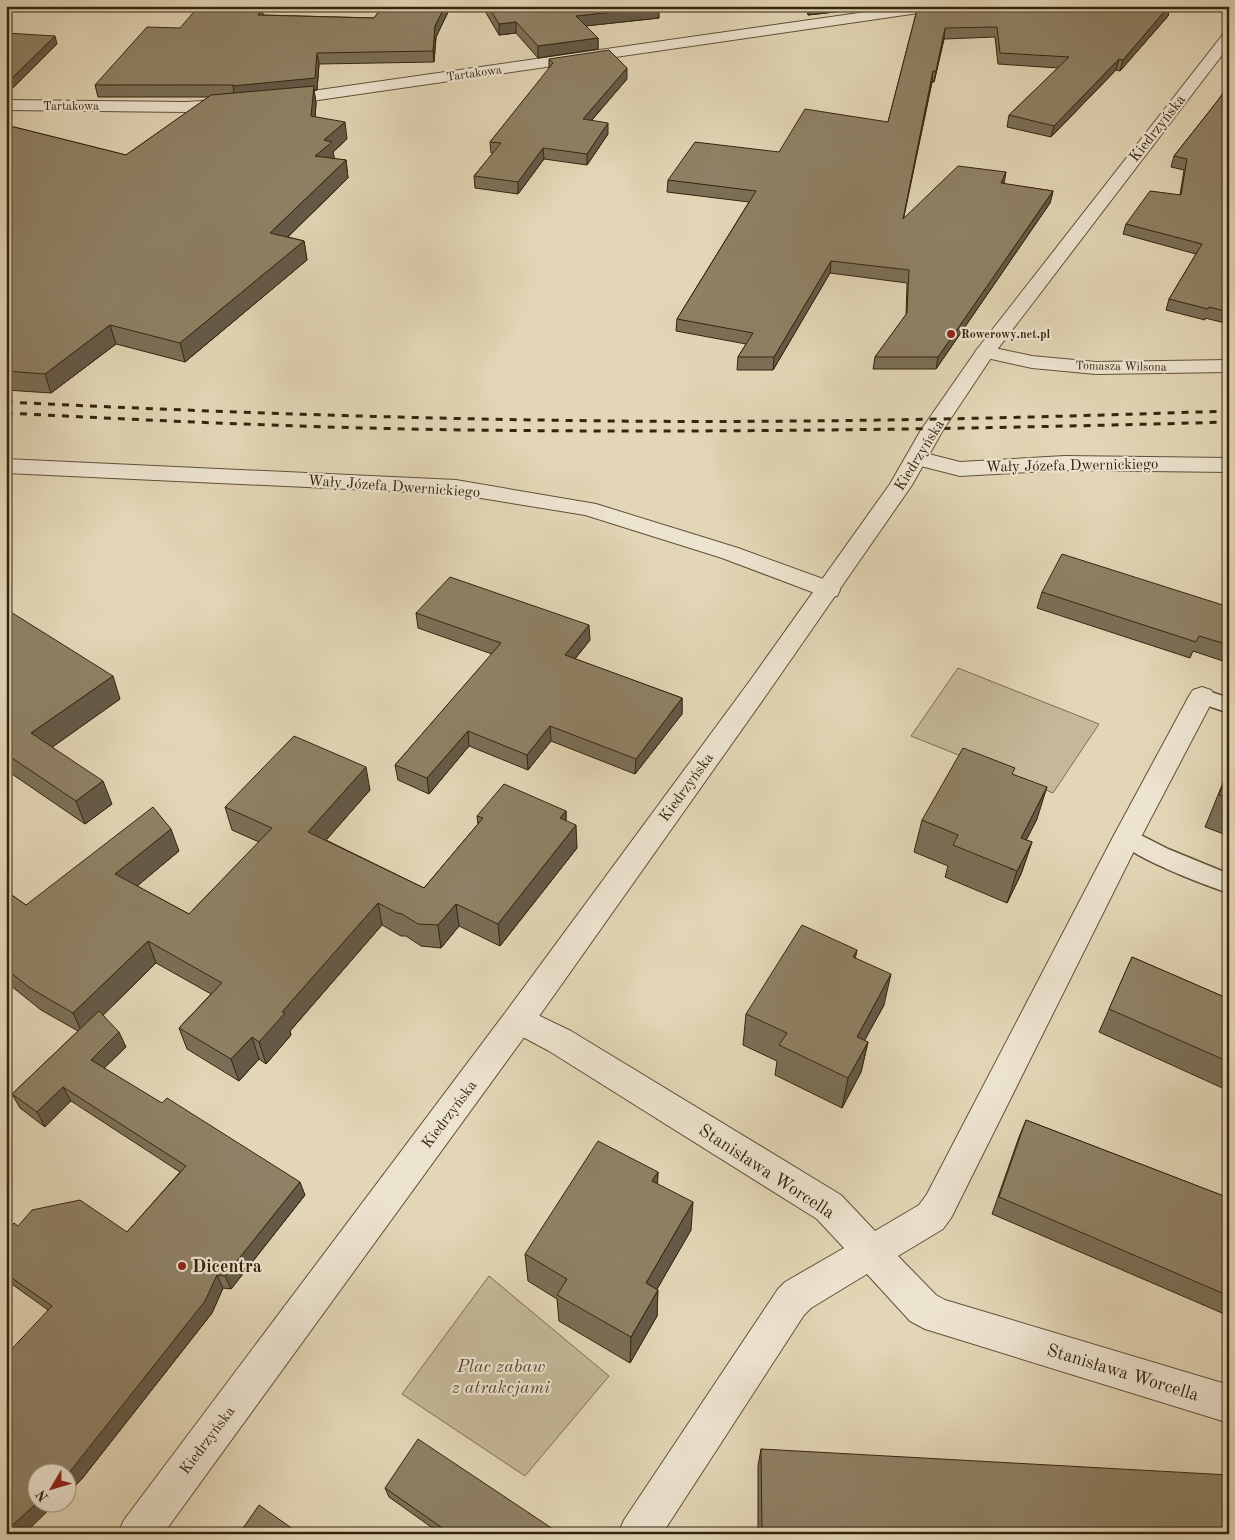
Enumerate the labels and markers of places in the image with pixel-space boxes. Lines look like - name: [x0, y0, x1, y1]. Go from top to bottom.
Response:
- marker: Rowerowy.net.pl: [945, 328, 957, 340]
- place label: Rowerowy.net.pl: [961, 329, 1051, 341]
- place label: Dicentra: [192, 1258, 262, 1276]
- marker: Dicentra: [176, 1260, 188, 1272]

